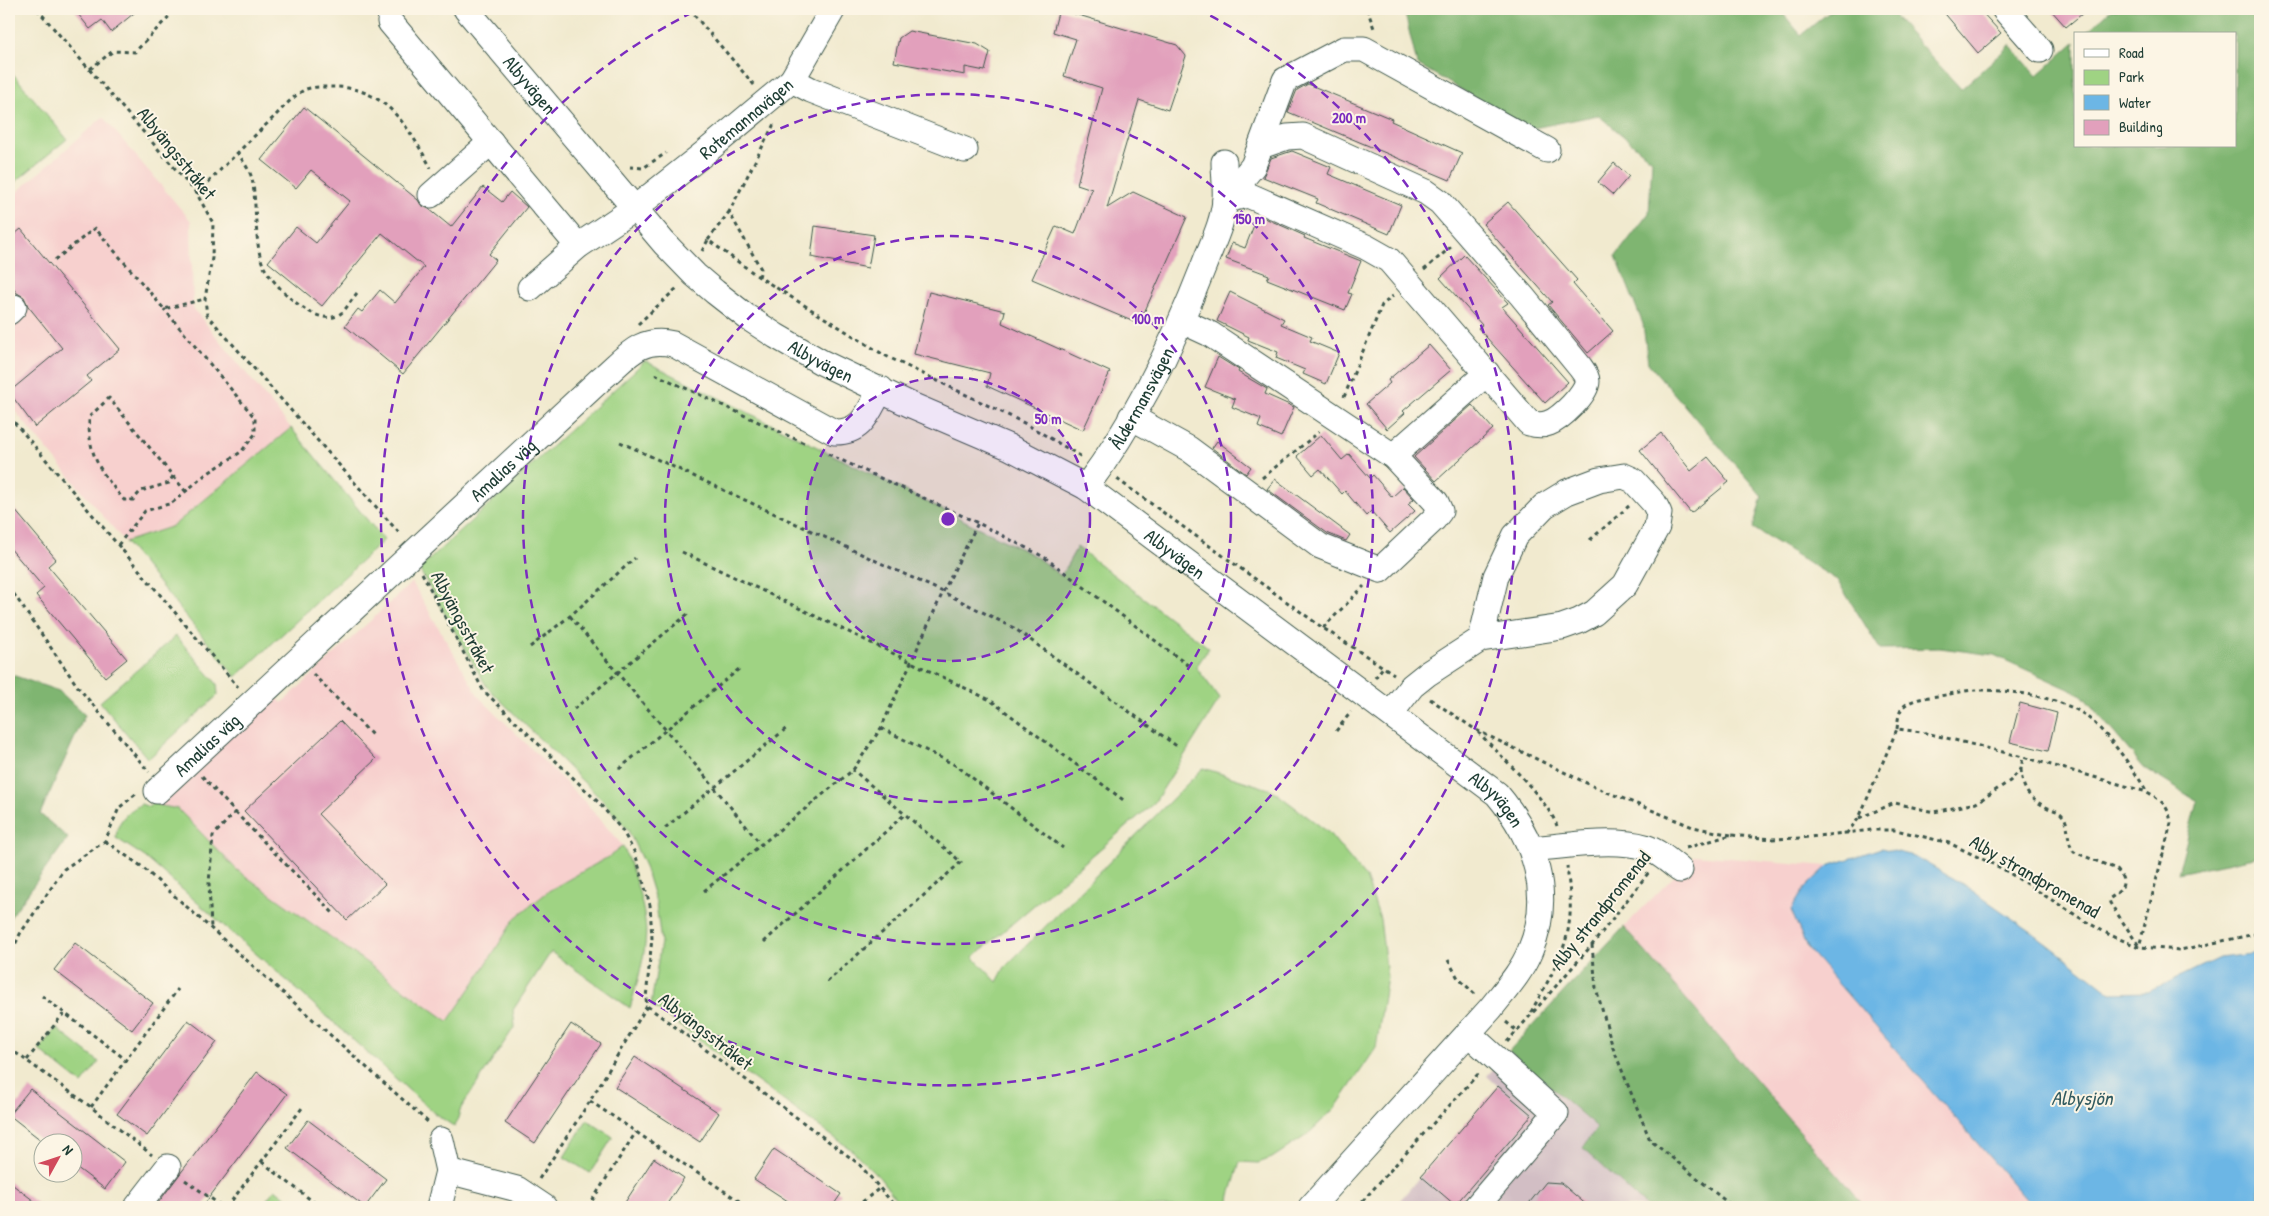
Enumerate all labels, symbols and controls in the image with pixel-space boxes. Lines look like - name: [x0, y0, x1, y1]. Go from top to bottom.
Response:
- legend: [2074, 32, 2236, 148]
- text: Road: [2119, 42, 2144, 63]
- street label: Albyvägen: [497, 49, 562, 120]
- text: Park: [2119, 66, 2144, 87]
- street label: Rotemannavägen: [693, 71, 799, 165]
- text: Water: [2119, 92, 2151, 113]
- street label: Albyängsstråket: [131, 101, 223, 205]
- text: 200 m: [1332, 107, 1366, 128]
- text: Building: [2119, 116, 2163, 137]
- text: 150 m: [1233, 208, 1265, 229]
- text: 100 m: [1132, 308, 1164, 329]
- street label: Albyvägen: [784, 333, 858, 389]
- street label: Åldermansvägen: [1103, 343, 1180, 454]
- text: 50 m: [1035, 408, 1061, 429]
- street label: Amalias väg: [464, 433, 542, 507]
- centre of rings: [939, 510, 957, 528]
- street label: Albyvägen: [1139, 522, 1211, 585]
- street label: Albyängsstråket: [425, 566, 501, 678]
- street label: Amalias väg: [168, 707, 246, 782]
- street label: Albyvägen: [1464, 765, 1530, 832]
- street label: Alby strandpromenad: [1965, 828, 2105, 924]
- street label: Alby strandpromenad: [1544, 845, 1656, 975]
- street label: Albyängsstråket: [654, 986, 759, 1076]
- water label: Albysjön: [2051, 1084, 2115, 1112]
- north arrow: [32, 1134, 82, 1184]
- text: N: [59, 1140, 78, 1159]

